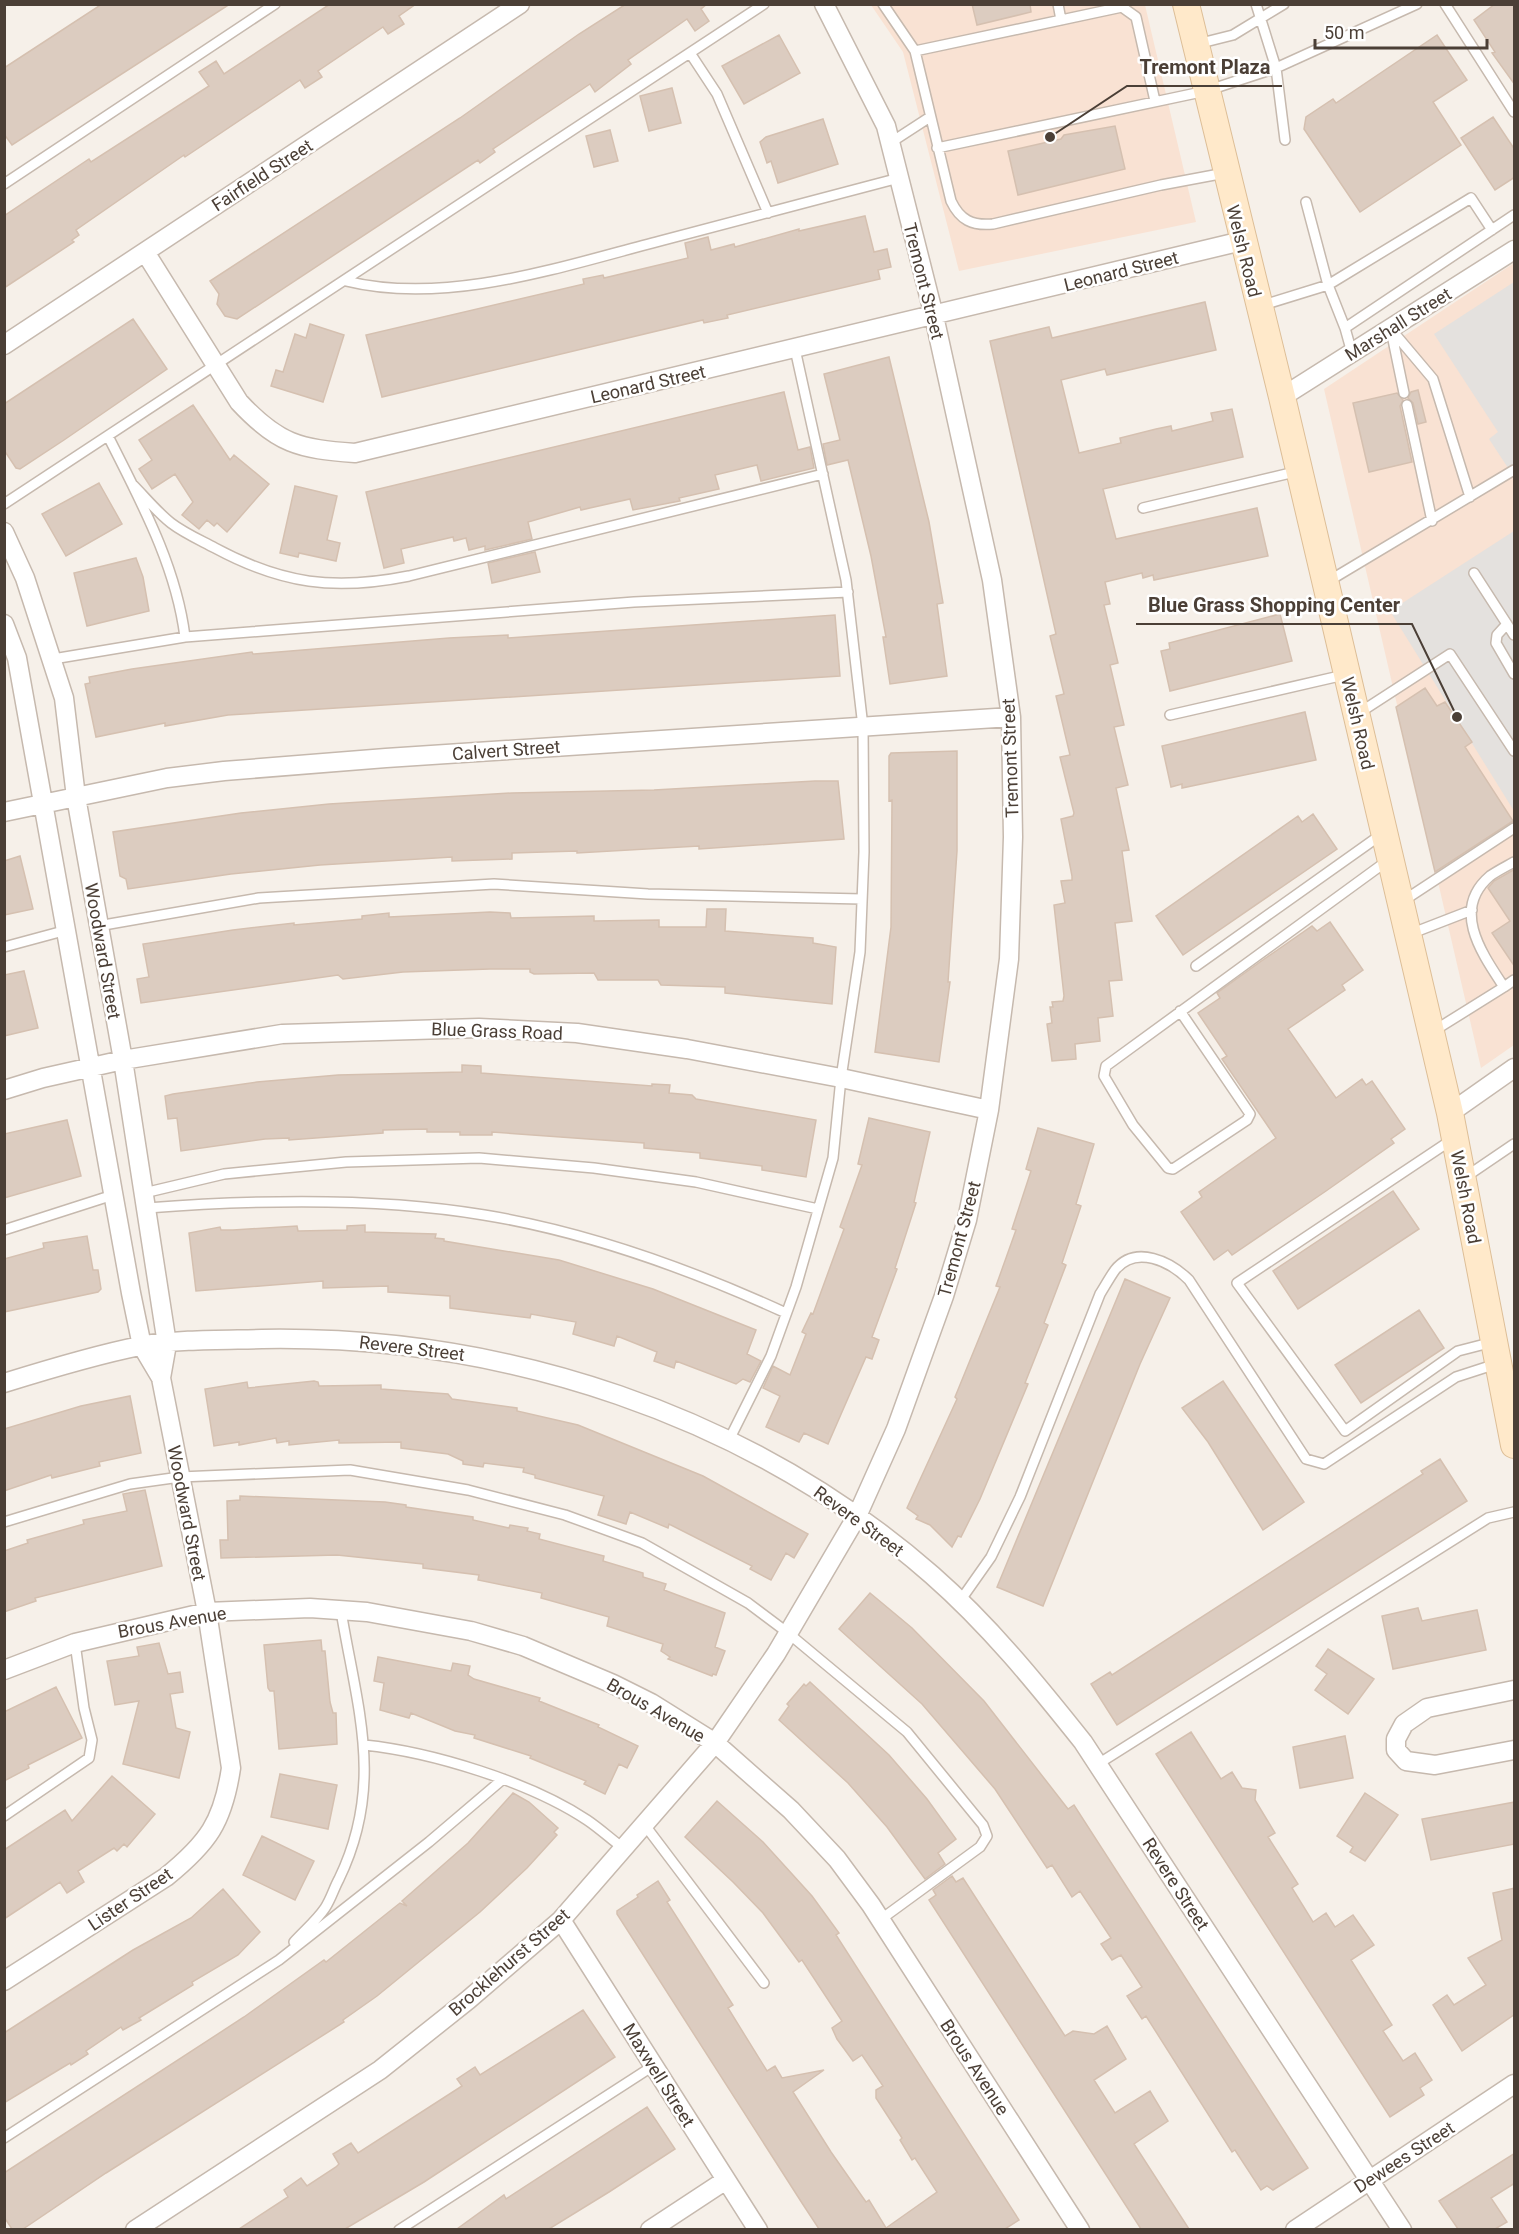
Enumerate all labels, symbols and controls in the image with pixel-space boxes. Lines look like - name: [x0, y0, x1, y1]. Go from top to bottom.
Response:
- scale bar: [1315, 12, 1488, 50]
- text: 50 m: [1324, 22, 1364, 43]
- callout: Tremont Plaza: [1127, 48, 1282, 86]
- text: Tremont Plaza: [1140, 55, 1271, 79]
- street label: Fairfield Street: [208, 135, 316, 215]
- street label: Welsh Road: [1222, 203, 1266, 299]
- street label: Tremont Street: [899, 221, 949, 342]
- street label: Leonard Street: [1062, 247, 1181, 295]
- street label: Marshall Street: [1341, 283, 1455, 365]
- street label: Leonard Street: [589, 361, 708, 407]
- callout: Blue Grass Shopping Center: [1136, 586, 1412, 624]
- text: Blue Grass Shopping Center: [1148, 593, 1401, 617]
- street label: Welsh Road: [1337, 675, 1379, 771]
- street label: Tremont Street: [997, 698, 1023, 818]
- street label: Calvert Street: [451, 736, 561, 764]
- street label: Woodward Street: [81, 881, 125, 1021]
- street label: Blue Grass Road: [431, 1018, 563, 1044]
- street label: Welsh Road: [1447, 1149, 1485, 1245]
- street label: Tremont Street: [933, 1179, 985, 1299]
- street label: Revere Street: [358, 1331, 466, 1365]
- street label: Woodward Street: [164, 1443, 210, 1583]
- street label: Revere Street: [810, 1481, 908, 1561]
- street label: Brous Avenue: [116, 1602, 228, 1642]
- street label: Brous Avenue: [603, 1673, 709, 1747]
- street label: Revere Street: [1138, 1834, 1214, 1934]
- street label: Lister Street: [84, 1863, 176, 1935]
- street label: Brocklehurst Street: [444, 1904, 574, 2020]
- street label: Brous Avenue: [936, 2015, 1014, 2119]
- street label: Maxwell Street: [619, 2019, 699, 2131]
- street label: Dewees Street: [1350, 2117, 1458, 2197]

